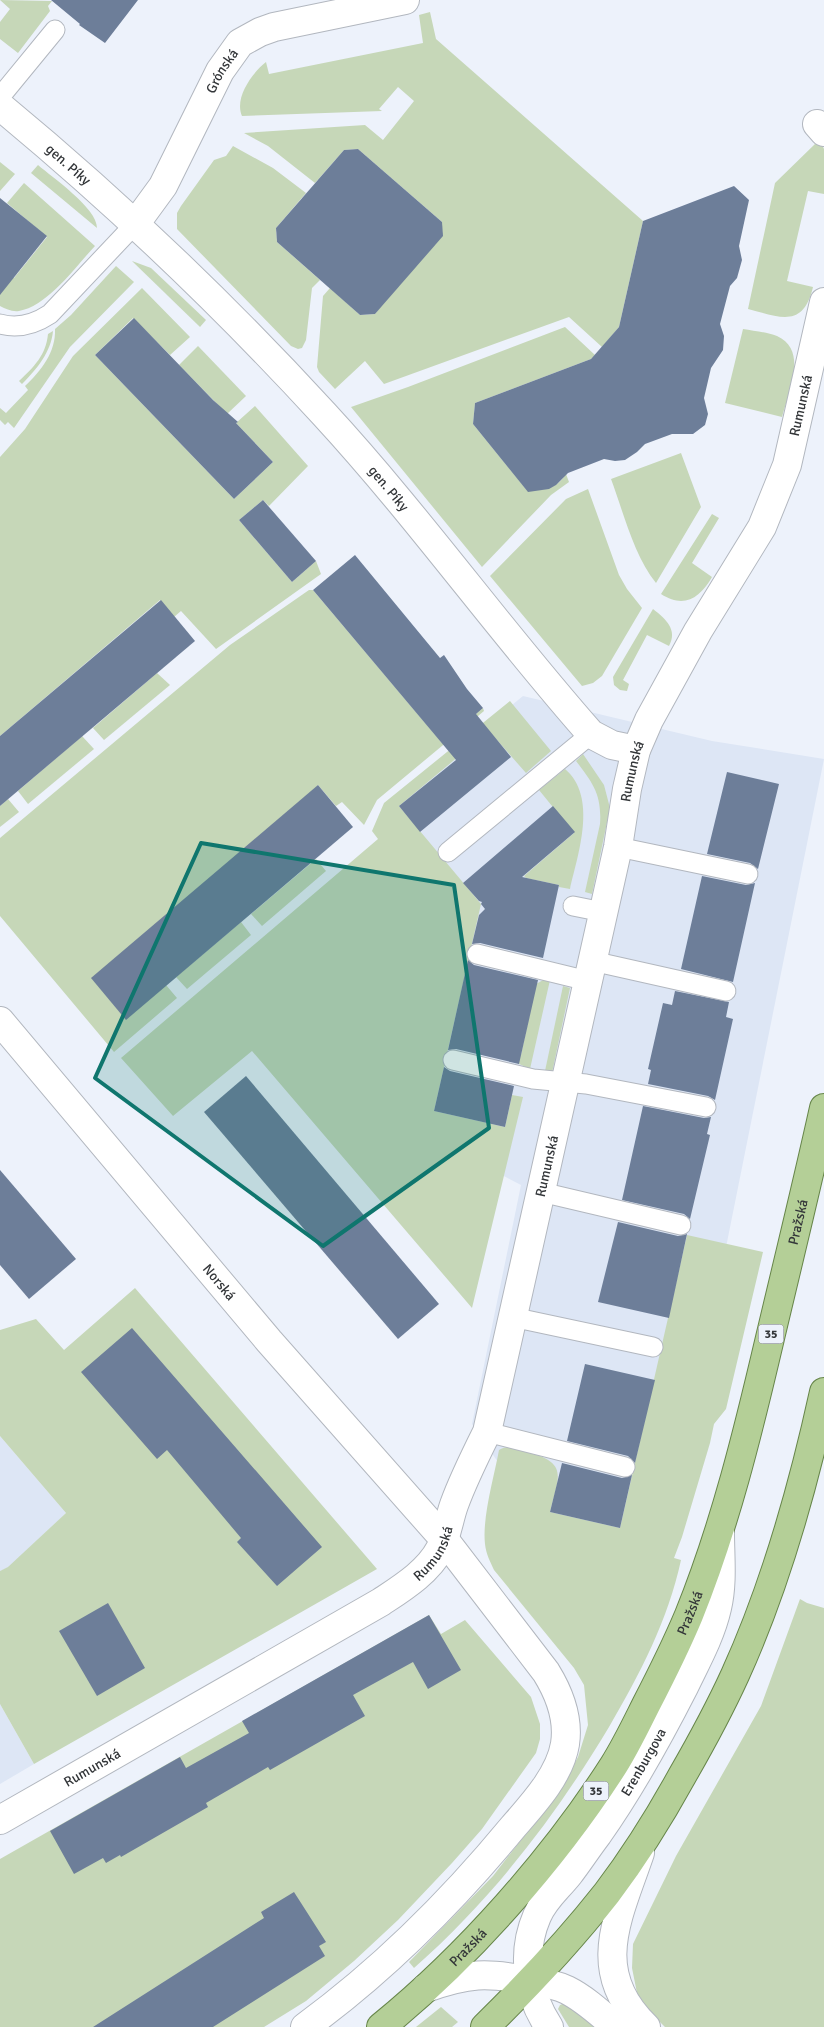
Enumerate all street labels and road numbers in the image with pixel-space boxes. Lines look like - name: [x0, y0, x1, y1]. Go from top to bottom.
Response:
- street label: Grónská: [202, 45, 242, 96]
- street label: gen. Píky: [43, 140, 95, 189]
- street label: Rumunská: [785, 373, 816, 438]
- street label: gen. Píky: [365, 462, 413, 515]
- street label: Rumunská: [617, 738, 648, 803]
- street label: Rumunská: [531, 1134, 562, 1198]
- street label: Pražská: [784, 1197, 811, 1247]
- street label: Norská: [199, 1260, 240, 1304]
- road number: 35: [758, 1325, 784, 1344]
- street label: Rumunská: [410, 1524, 456, 1584]
- street label: Pražská: [673, 1588, 706, 1638]
- street label: Erenburgova: [617, 1725, 669, 1799]
- street label: Rumunská: [61, 1744, 123, 1790]
- road number: 35: [584, 1782, 608, 1800]
- street label: Pražská: [445, 1925, 490, 1970]

